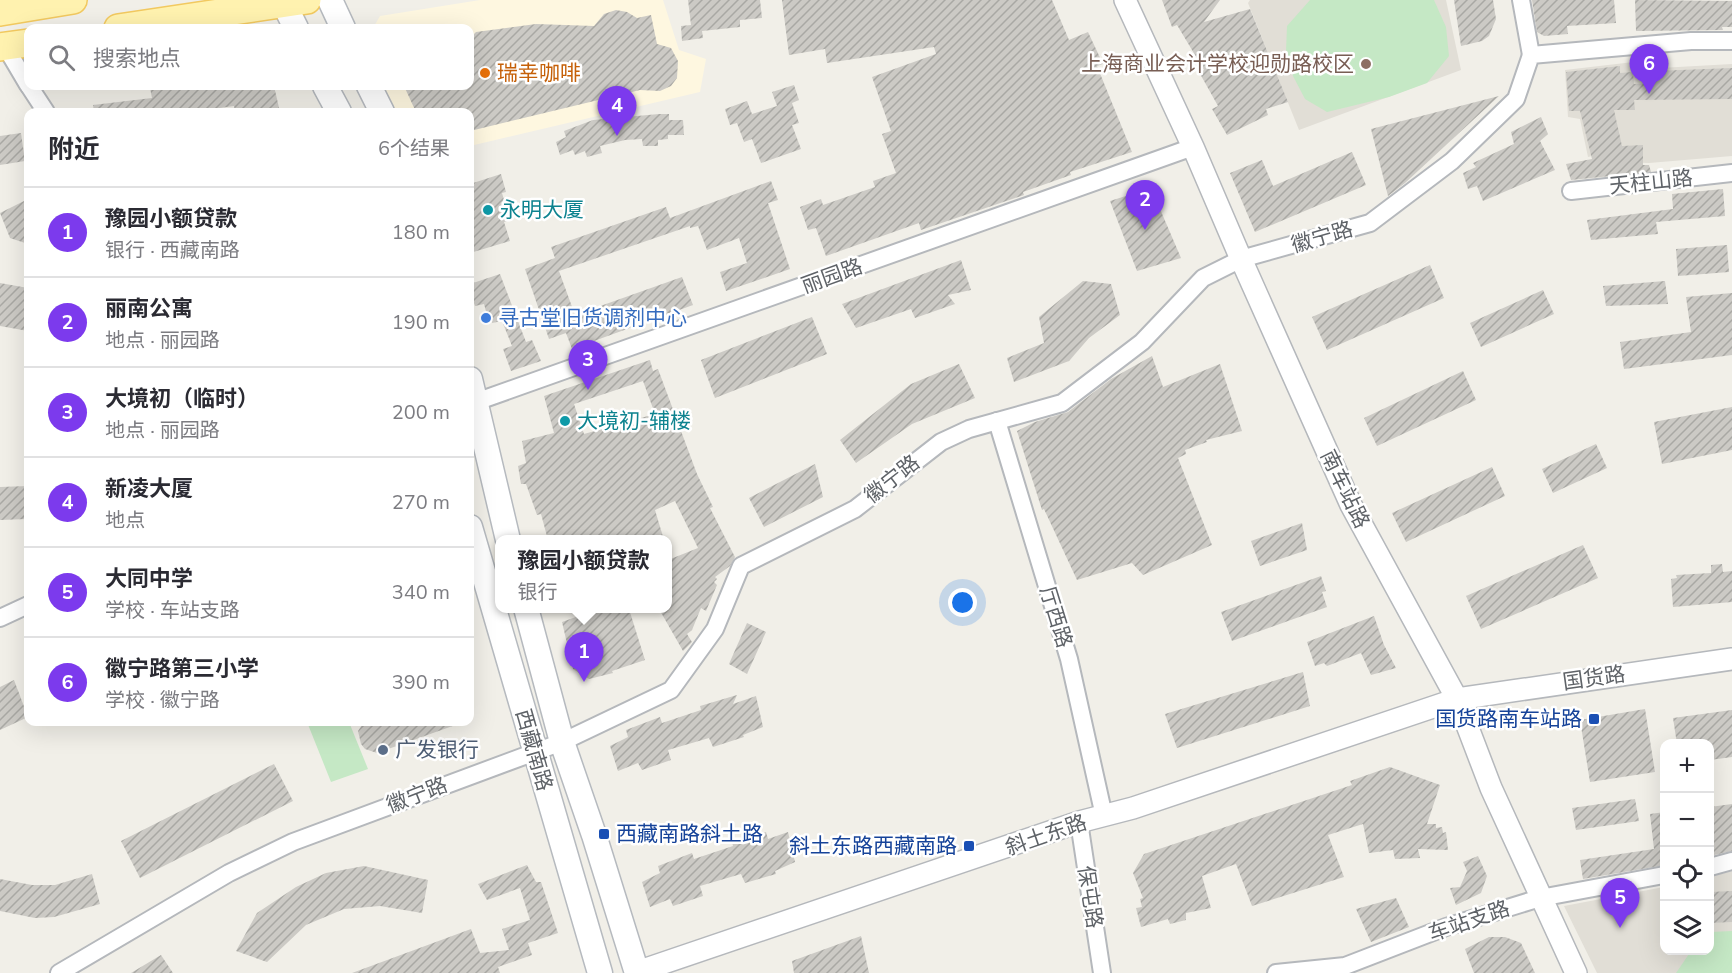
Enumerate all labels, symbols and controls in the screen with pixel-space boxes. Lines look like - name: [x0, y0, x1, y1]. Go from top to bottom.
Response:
- search box: [24, 24, 474, 90]
- icon: search: [45, 41, 78, 74]
- text: 搜索地点: [93, 44, 181, 74]
- pin: 6: [1630, 44, 1668, 94]
- place label: 上海商业会计学校迎勋路校区: [1081, 50, 1354, 78]
- marker: 上海商业会计学校迎勋路校区: [1359, 57, 1373, 71]
- place label: 瑞幸咖啡: [497, 59, 581, 87]
- marker: 瑞幸咖啡: [478, 66, 492, 80]
- pin: 4: [598, 86, 636, 136]
- text: 附近: [48, 132, 100, 167]
- text: 6个结果: [378, 135, 450, 162]
- street label: 天柱山路: [1608, 164, 1694, 200]
- pin: 2: [1126, 180, 1164, 230]
- place label: 永明大厦: [500, 196, 584, 224]
- marker: 永明大厦: [481, 203, 495, 217]
- text: 豫园小额贷款: [105, 204, 237, 234]
- street label: 徽宁路: [1288, 215, 1356, 259]
- text: 1: [62, 219, 74, 246]
- text: 180 m: [392, 219, 450, 246]
- text: 银行 · 西藏南路: [105, 237, 240, 264]
- street label: 丽园路: [798, 252, 866, 300]
- text: 丽南公寓: [105, 294, 193, 324]
- place label: 寻古堂旧货调剂中心: [498, 304, 687, 332]
- text: 2: [62, 309, 74, 336]
- text: 190 m: [392, 309, 450, 336]
- marker: 寻古堂旧货调剂中心: [479, 311, 493, 325]
- text: 地点 · 丽园路: [105, 327, 220, 354]
- pin: 3: [568, 340, 608, 390]
- text: 大境初（临时）: [105, 384, 259, 414]
- text: 3: [62, 399, 74, 426]
- text: 200 m: [392, 399, 450, 426]
- place label: 大境初-辅楼: [577, 407, 691, 435]
- marker: 大境初-辅楼: [558, 414, 572, 428]
- text: 地点 · 丽园路: [105, 417, 220, 444]
- street label: 南车站路: [1314, 445, 1376, 533]
- street label: 徽宁路: [859, 449, 925, 509]
- text: 新凌大厦: [105, 474, 193, 504]
- text: 4: [62, 489, 74, 516]
- text: 270 m: [392, 489, 450, 516]
- text: 地点: [105, 507, 145, 534]
- popup: [495, 535, 672, 613]
- text: 豫园小额贷款: [517, 546, 650, 576]
- text: 大同中学: [105, 564, 193, 594]
- text: 5: [62, 579, 74, 606]
- text: 340 m: [392, 579, 450, 606]
- text: 银行: [517, 579, 557, 606]
- street label: 厅西路: [1033, 583, 1079, 651]
- your location: [948, 588, 977, 617]
- text: 学校 · 车站支路: [105, 597, 240, 624]
- pin: 1: [564, 632, 604, 682]
- text: 徽宁路第三小学: [105, 654, 259, 684]
- street label: 国货路: [1561, 660, 1627, 696]
- text: 6: [62, 669, 74, 696]
- text: 390 m: [392, 669, 450, 696]
- text: 学校 · 徽宁路: [105, 687, 220, 714]
- place label: 国货路南车站路: [1435, 705, 1582, 733]
- street label: 西藏南路: [509, 706, 559, 794]
- marker: 国货路南车站路: [1587, 712, 1601, 726]
- place label: 广发银行: [395, 736, 479, 764]
- map controls: [1660, 739, 1714, 955]
- button: +: [1660, 739, 1714, 793]
- marker: 广发银行: [376, 743, 390, 757]
- street label: 徽宁路: [383, 771, 451, 819]
- button: −: [1660, 793, 1714, 847]
- street label: 斜土东路: [1002, 808, 1090, 862]
- place label: 西藏南路斜土路: [616, 820, 763, 848]
- marker: 西藏南路斜土路: [597, 827, 611, 841]
- place label: 斜土东路西藏南路: [789, 832, 957, 860]
- marker: 斜土东路西藏南路: [962, 839, 976, 853]
- button: locate: [1660, 847, 1714, 901]
- street label: 保屯路: [1071, 864, 1109, 930]
- pin: 5: [1600, 878, 1640, 928]
- street label: 车站支路: [1425, 894, 1513, 948]
- button: layers: [1660, 901, 1714, 955]

